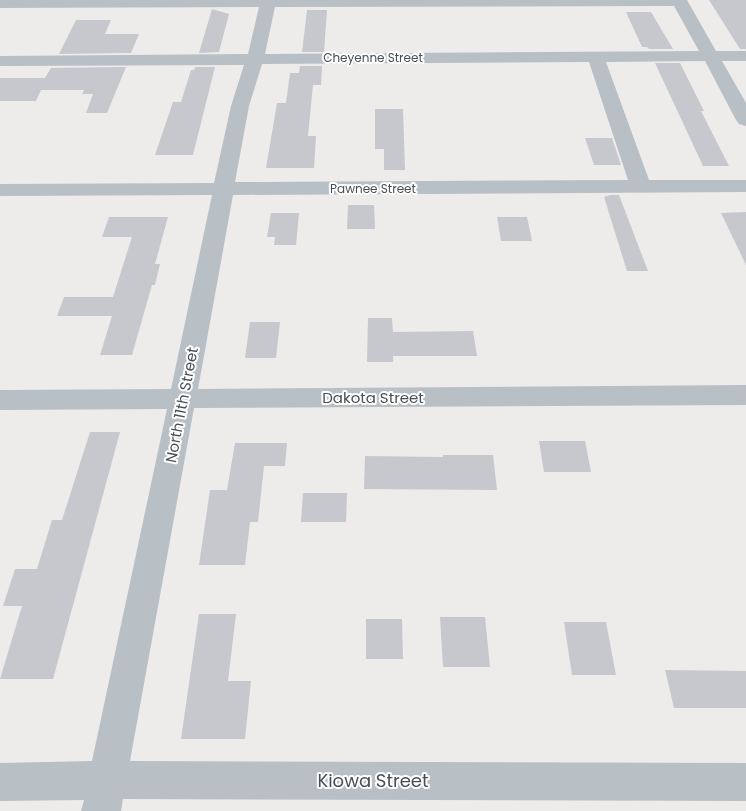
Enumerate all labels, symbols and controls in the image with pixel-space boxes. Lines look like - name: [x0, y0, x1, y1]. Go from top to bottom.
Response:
- street label: Cheyenne Street: [323, 49, 423, 66]
- street label: Pawnee Street: [330, 180, 416, 197]
- street label: North 11th Street: [160, 345, 203, 465]
- street label: Dakota Street: [322, 387, 424, 408]
- street label: Kiowa Street: [317, 768, 429, 793]

